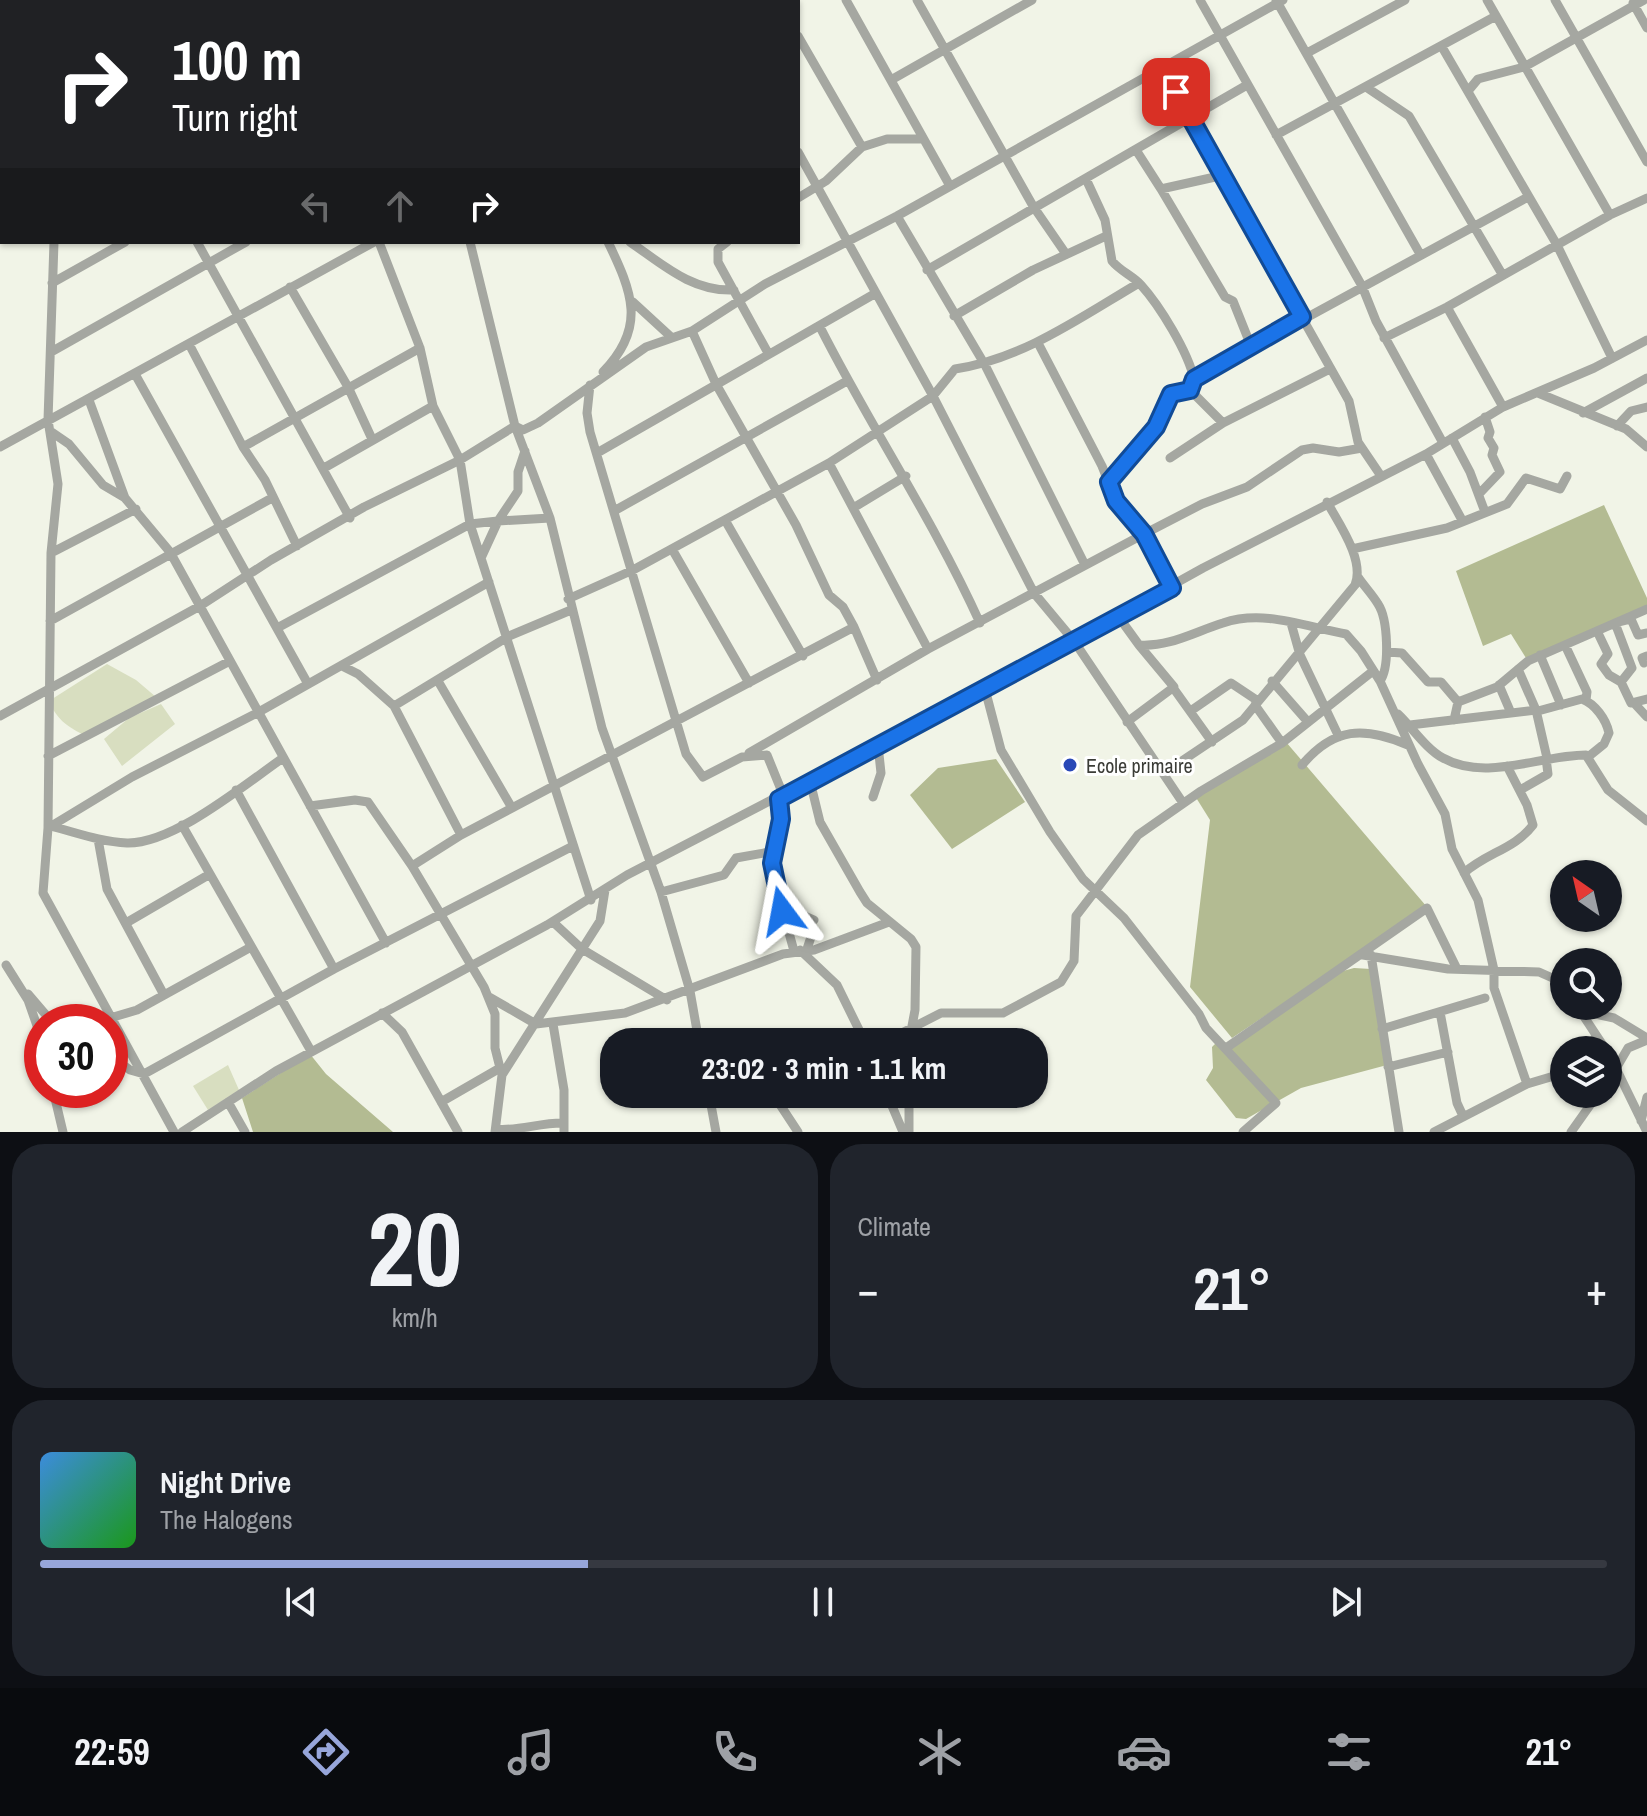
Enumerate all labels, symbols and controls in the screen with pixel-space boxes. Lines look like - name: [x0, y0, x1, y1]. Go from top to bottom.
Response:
- text: 100 m: [172, 22, 302, 97]
- icon: right: [40, 32, 144, 136]
- pin: [1142, 58, 1210, 126]
- icon: arrive: [1154, 70, 1198, 114]
- text: Turn right: [172, 94, 297, 142]
- icon: left: [294, 184, 338, 228]
- icon: ahead: [378, 184, 422, 228]
- icon: right: [462, 184, 506, 228]
- place label: Ecole primaire: [1086, 752, 1193, 779]
- marker: Ecole primaire: [1061, 756, 1079, 774]
- north arrow: [1550, 860, 1622, 932]
- map controls: [1550, 860, 1622, 1108]
- position arrow: [740, 869, 824, 953]
- button: search: [1550, 948, 1622, 1020]
- speed limit sign: 30: [24, 1004, 128, 1108]
- button: layers: [1550, 1036, 1622, 1108]
- text: 23:02 · 3 min · 1.1 km: [702, 1048, 946, 1088]
- text: 20: [367, 1178, 462, 1318]
- text: Climate: [858, 1209, 931, 1244]
- text: 21°: [1193, 1248, 1272, 1329]
- text: −: [858, 1259, 879, 1319]
- text: +: [1586, 1259, 1607, 1319]
- text: km/h: [392, 1300, 438, 1335]
- text: Night Drive: [160, 1462, 291, 1502]
- text: The Halogens: [160, 1502, 293, 1537]
- icon: previous: [279, 1580, 323, 1624]
- icon: pause: [801, 1580, 845, 1624]
- icon: next: [1324, 1580, 1368, 1624]
- icon: directions: [298, 1724, 354, 1780]
- icon: music: [503, 1724, 559, 1780]
- icon: phone: [707, 1724, 763, 1780]
- icon: climate: [912, 1724, 968, 1780]
- icon: car: [1116, 1724, 1172, 1780]
- icon: filters: [1321, 1724, 1377, 1780]
- text: 22:59: [74, 1728, 150, 1776]
- text: 21°: [1525, 1728, 1573, 1776]

